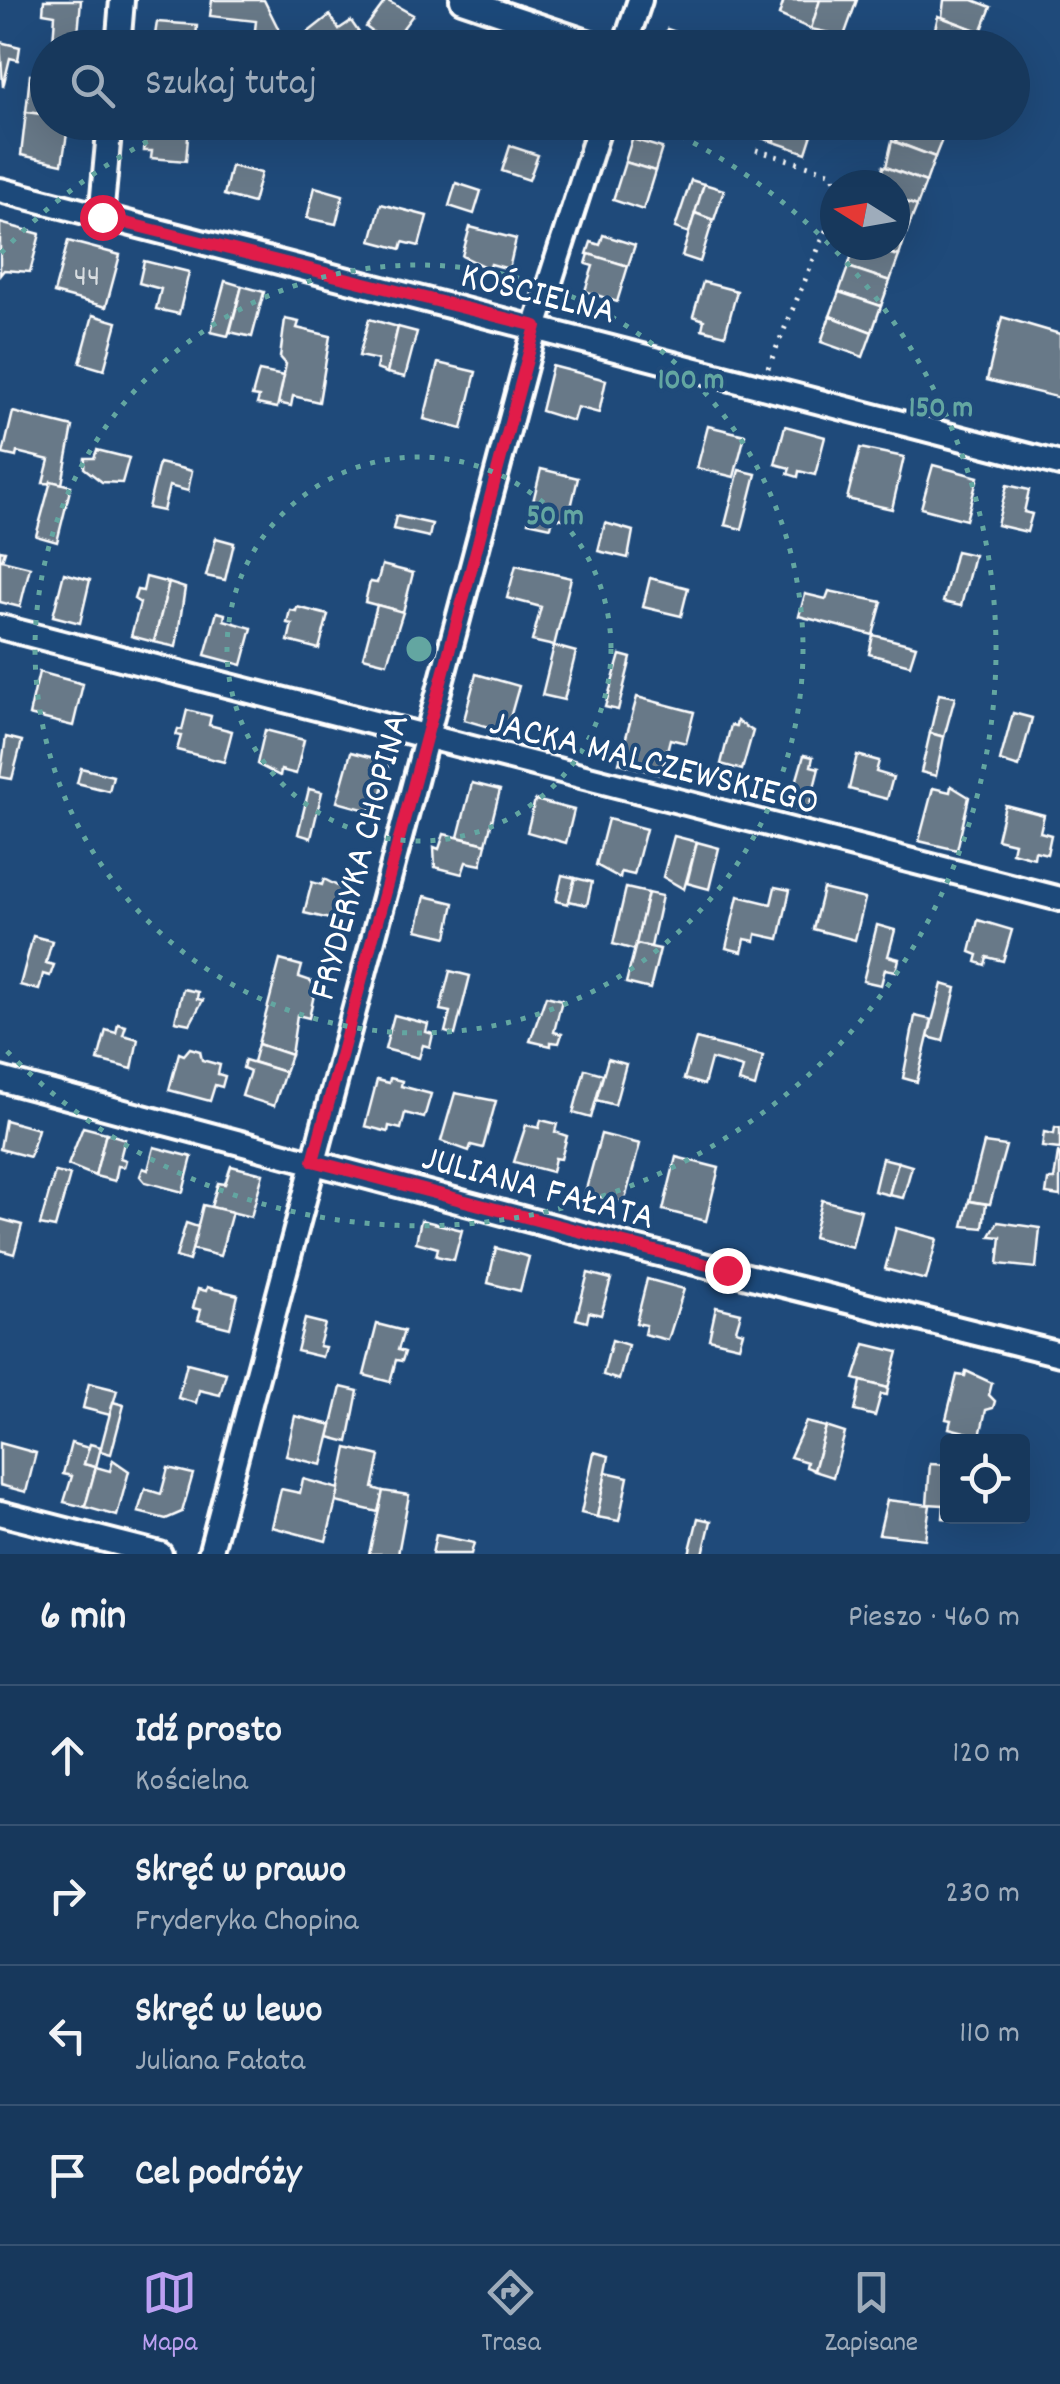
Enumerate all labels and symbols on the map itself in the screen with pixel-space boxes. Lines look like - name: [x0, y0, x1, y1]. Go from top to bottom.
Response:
- north arrow: [820, 170, 910, 260]
- route start: [80, 195, 126, 241]
- street label: KOŚCIELNA: [454, 251, 621, 342]
- house number: 44: [74, 256, 100, 302]
- text: 100 m: [658, 361, 724, 404]
- text: 150 m: [909, 389, 973, 432]
- text: 50 m: [526, 497, 584, 540]
- centre of rings: [401, 631, 437, 667]
- street label: JACKA MALCZEWSKIEGO: [483, 698, 824, 833]
- street label: FRYDERYKA CHOPINA: [298, 708, 427, 1007]
- street label: JULIANA FAŁATA: [415, 1133, 660, 1248]
- route end: [705, 1248, 751, 1294]

